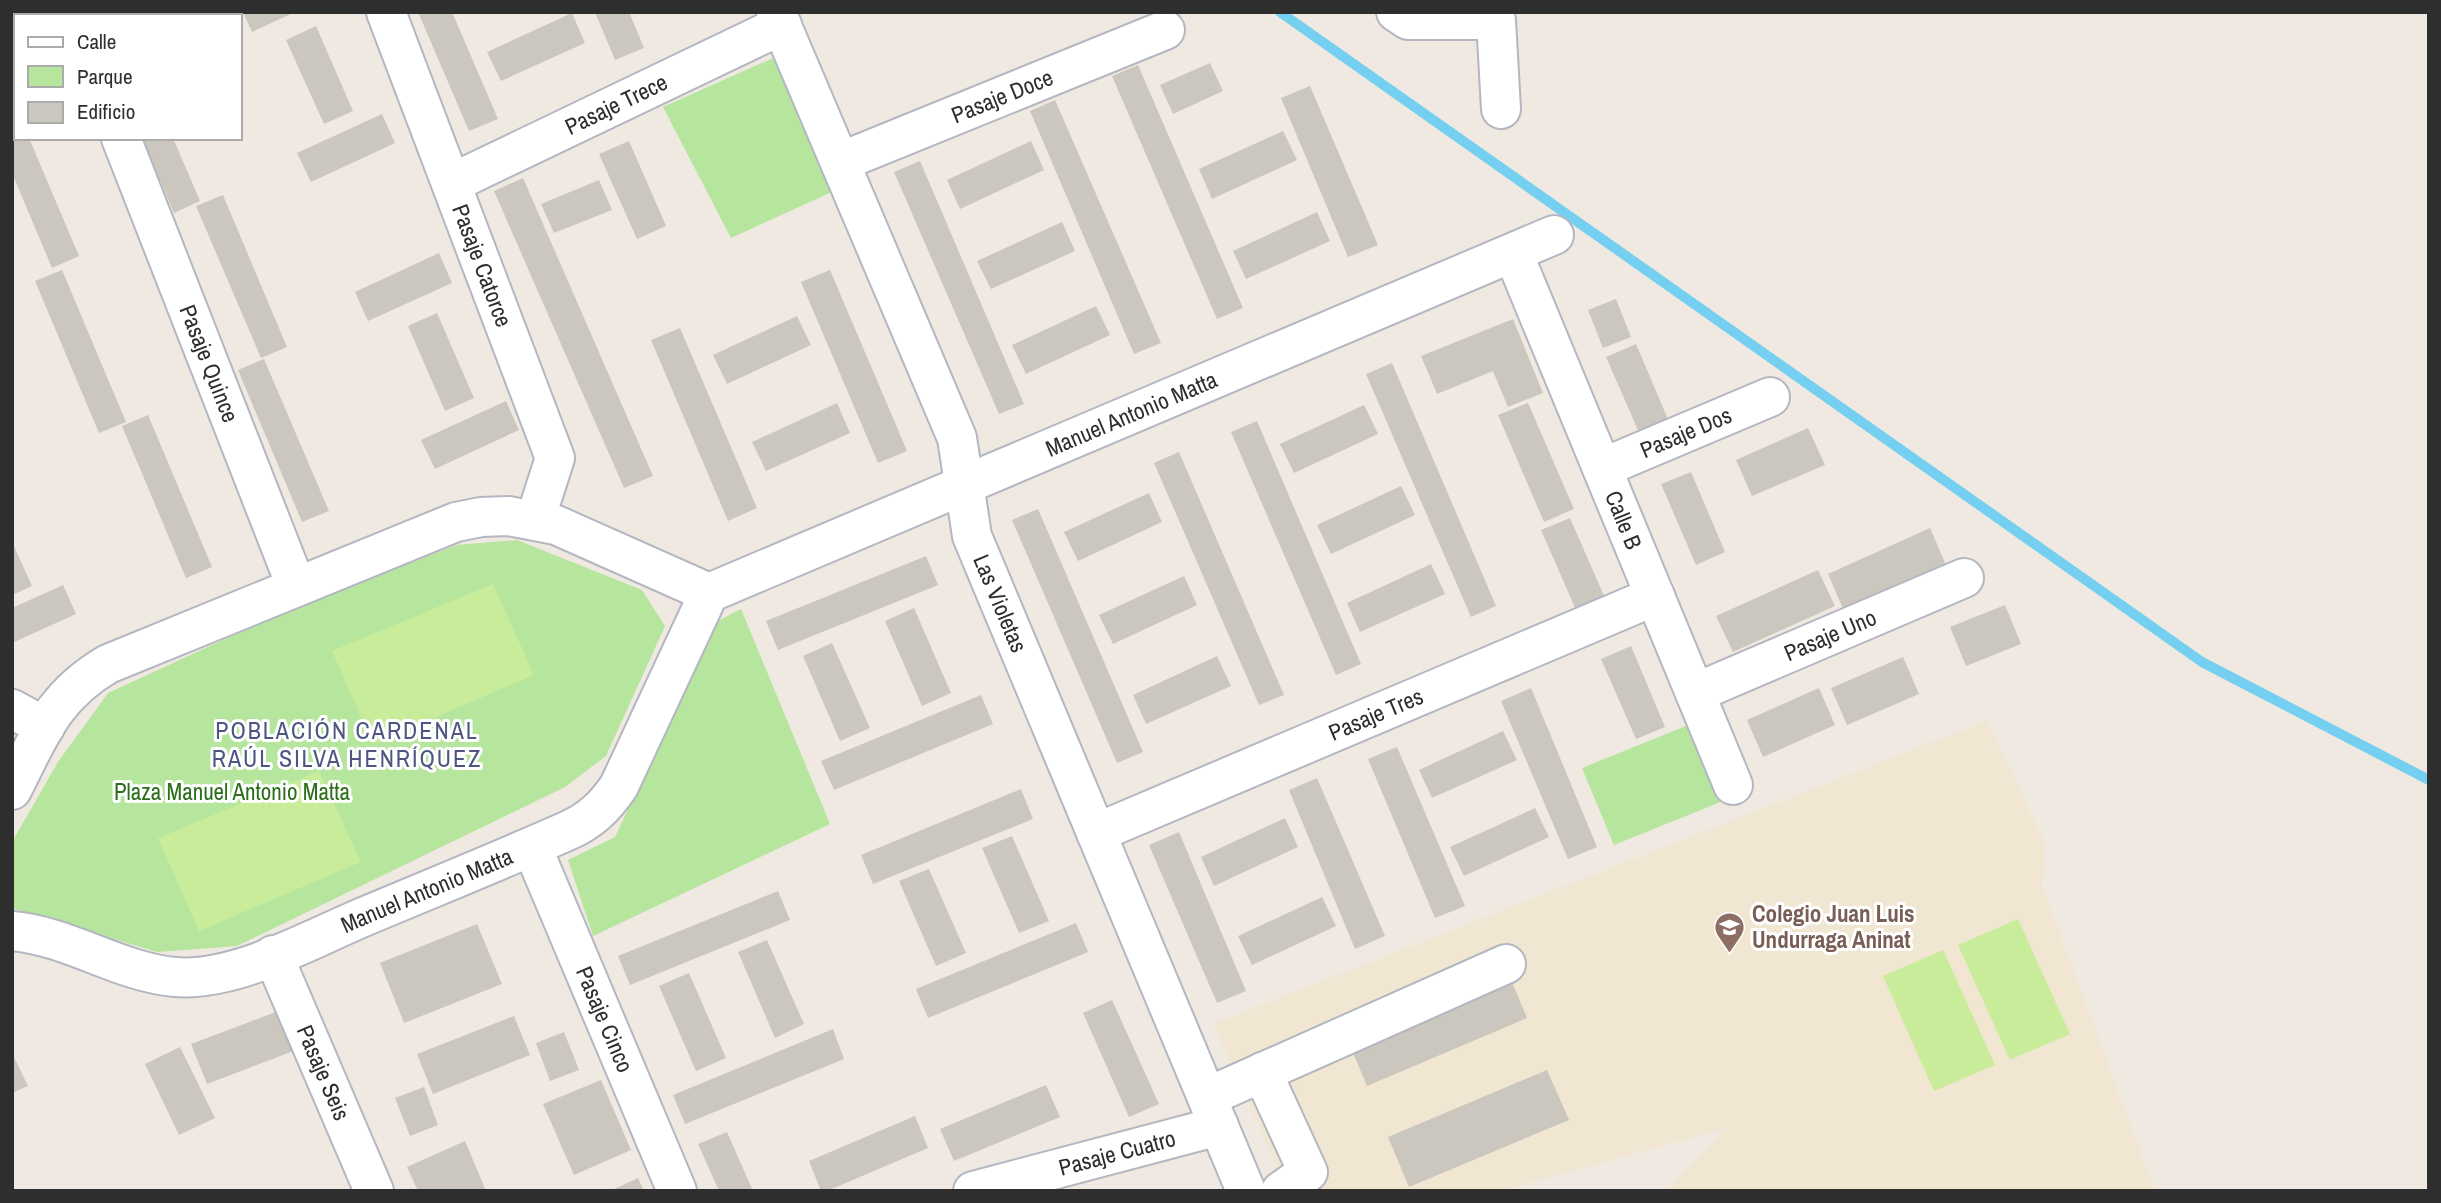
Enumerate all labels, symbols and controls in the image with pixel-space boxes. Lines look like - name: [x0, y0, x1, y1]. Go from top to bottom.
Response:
- legend: [14, 14, 242, 140]
- text: Calle: [77, 27, 116, 56]
- street label: Pasaje Doce: [947, 61, 1057, 130]
- text: Parque: [77, 62, 133, 91]
- street label: Pasaje Trece: [560, 66, 672, 142]
- text: Edificio: [77, 97, 135, 126]
- street label: Pasaje Catorce: [445, 199, 520, 331]
- street label: Pasaje Quince: [173, 300, 246, 427]
- street label: Manuel Antonio Matta: [1041, 363, 1222, 464]
- street label: Pasaje Dos: [1635, 399, 1736, 465]
- street label: Calle B: [1598, 486, 1650, 554]
- street label: Las Violetas: [966, 549, 1035, 657]
- street label: Pasaje Uno: [1779, 601, 1881, 668]
- street label: Pasaje Tres: [1324, 680, 1428, 748]
- district label: POBLACIÓN CARDENAL RAÚL SILVA HENRÍQUEZ: [212, 714, 482, 774]
- park label: Plaza Manuel Antonio Matta: [114, 776, 350, 807]
- street label: Manuel Antonio Matta: [336, 840, 518, 940]
- place label: Colegio Juan Luis Undurraga Aninat: [1752, 898, 1914, 955]
- school or university icon: Colegio Juan Luis Undurraga Aninat: [1712, 910, 1746, 954]
- street label: Pasaje Cinco: [569, 961, 641, 1077]
- street label: Pasaje Seis: [290, 1020, 358, 1125]
- street label: Pasaje Cuatro: [1055, 1122, 1179, 1183]

